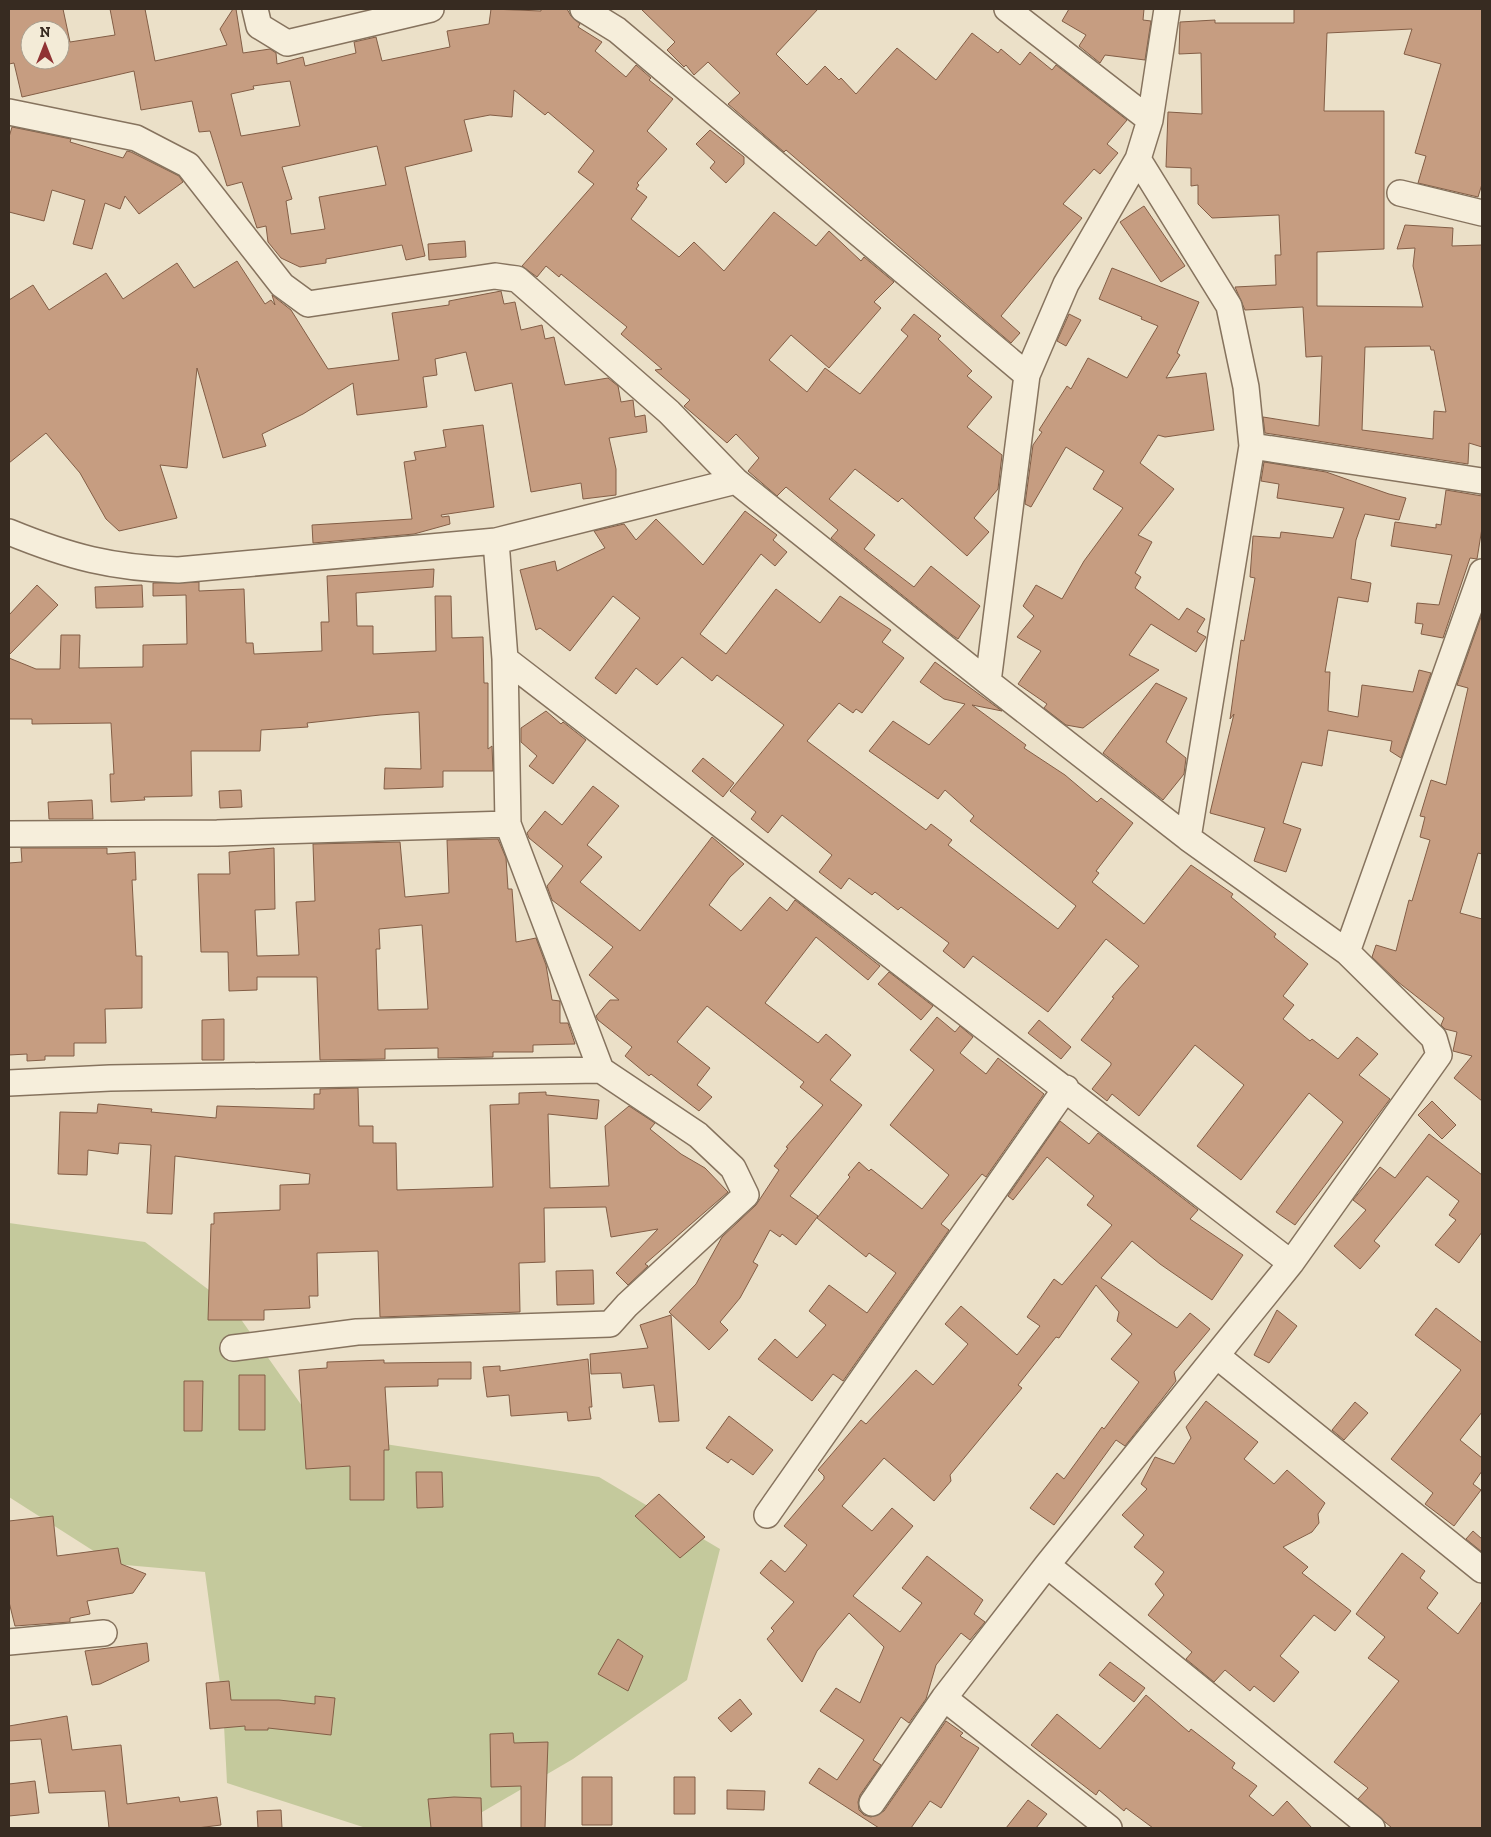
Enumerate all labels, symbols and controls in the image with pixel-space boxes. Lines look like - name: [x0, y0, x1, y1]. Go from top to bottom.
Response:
- north arrow: [20, 20, 70, 70]
- text: N: [40, 24, 51, 41]

